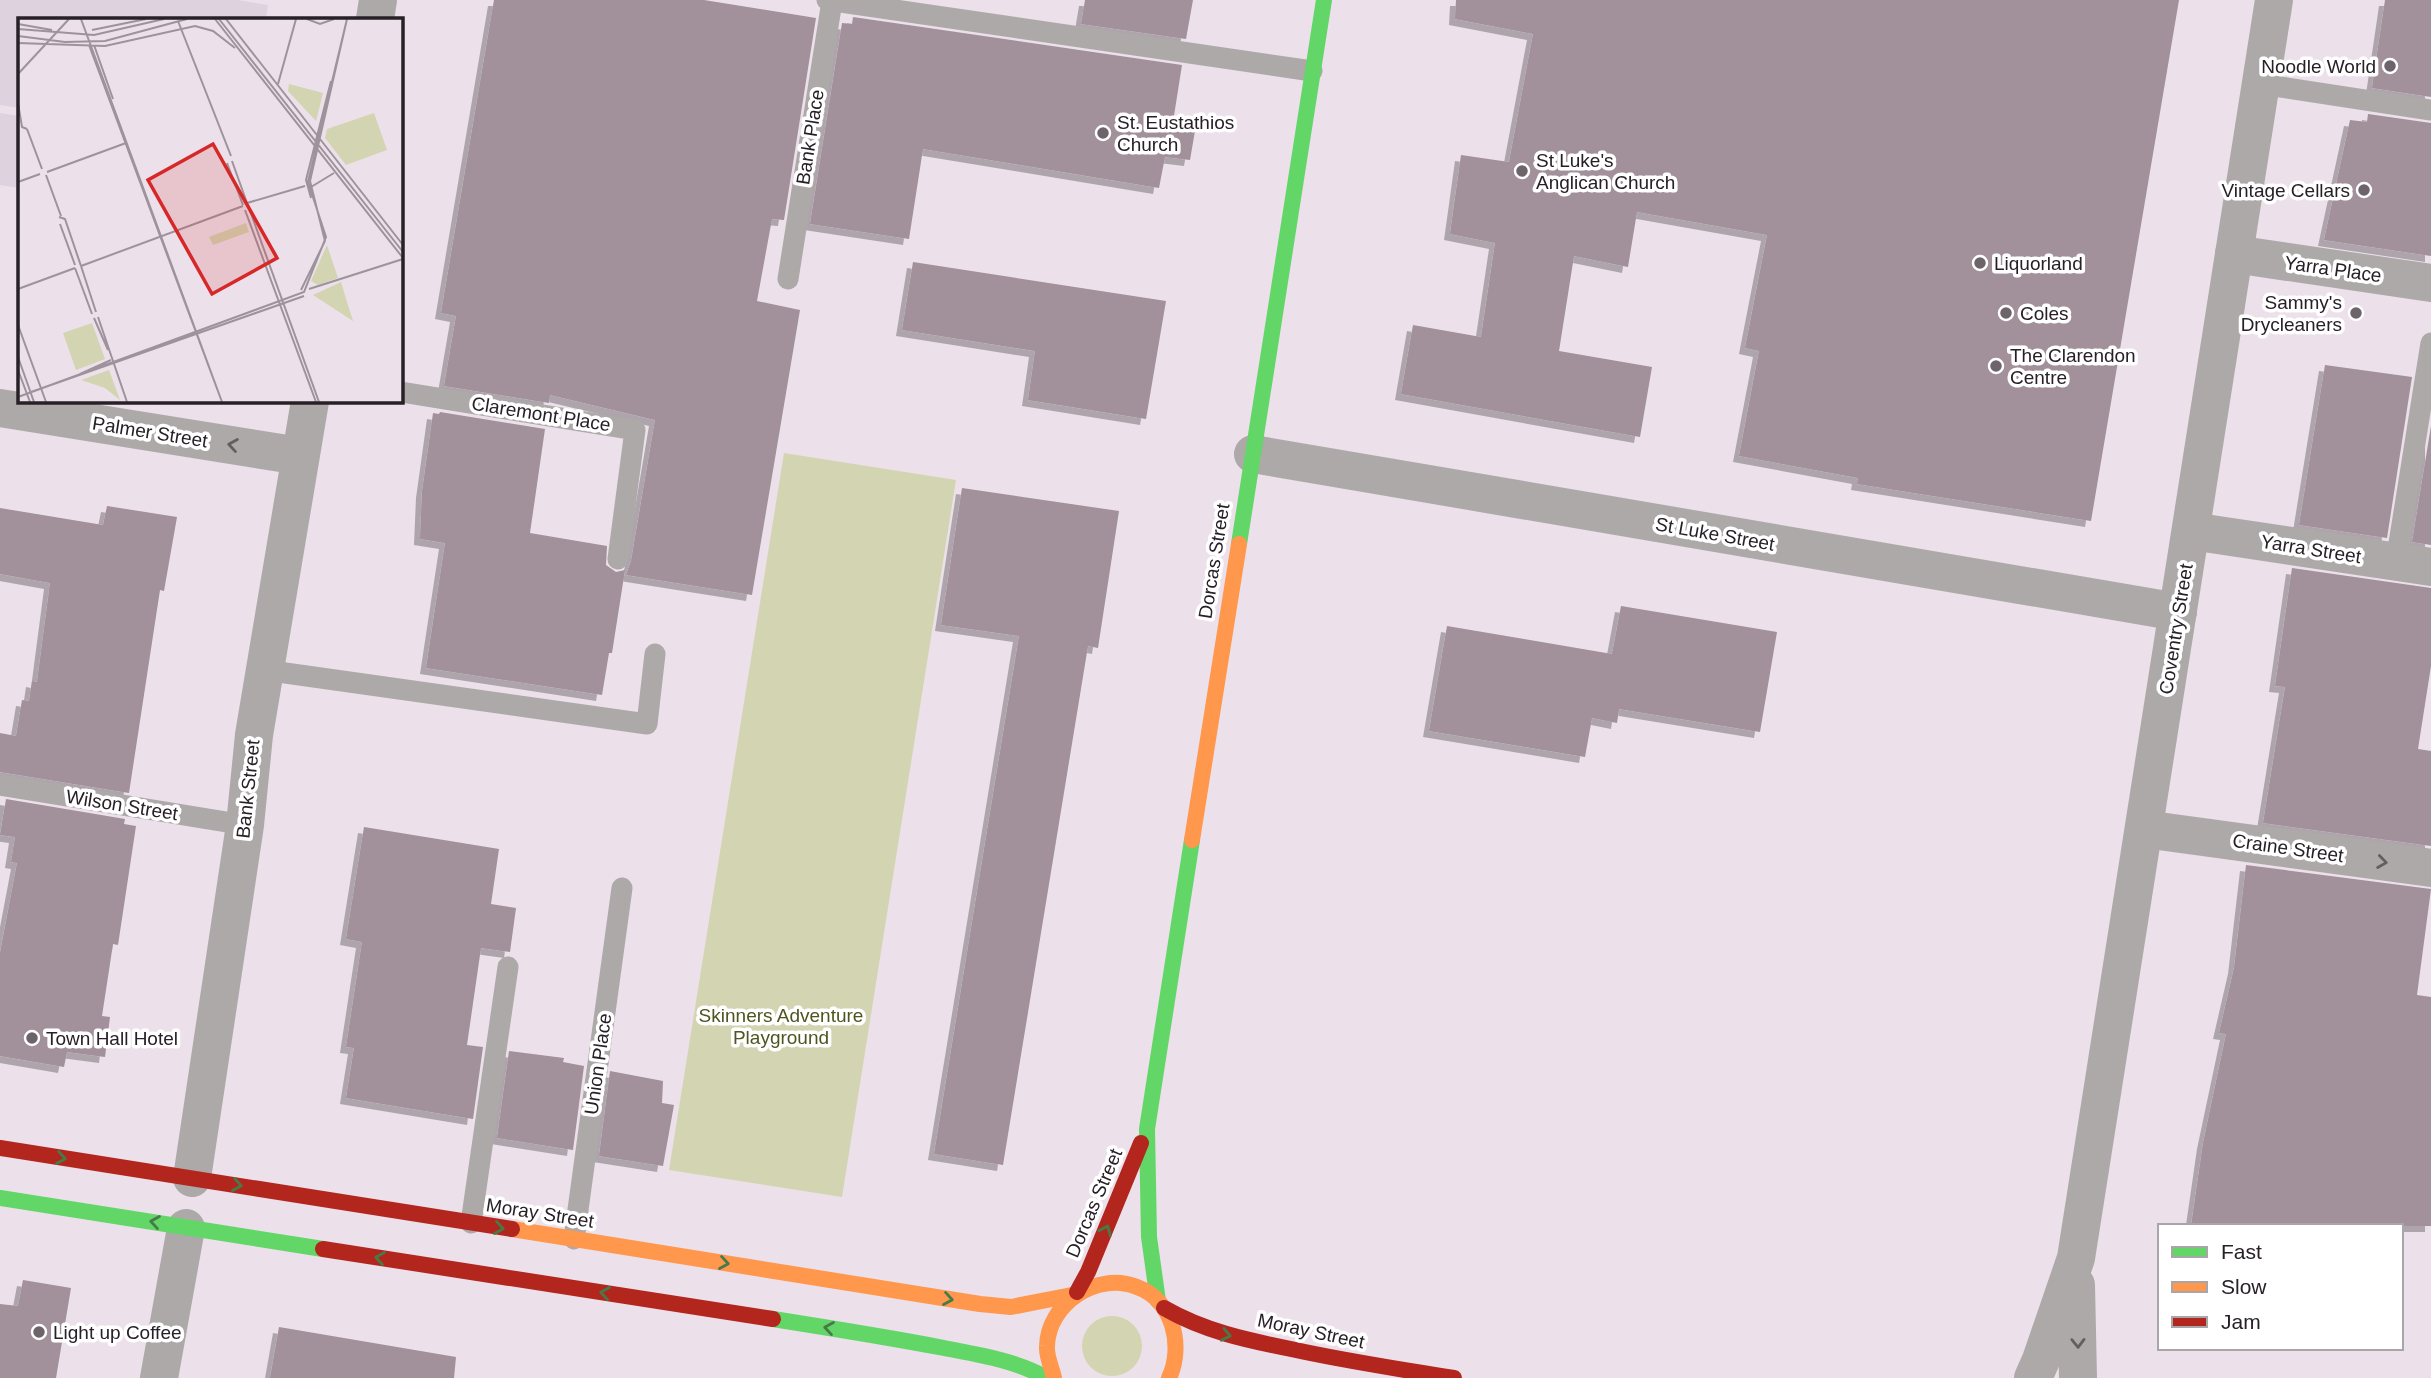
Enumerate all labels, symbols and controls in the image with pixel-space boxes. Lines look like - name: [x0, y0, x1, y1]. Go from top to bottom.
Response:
- inset map: [18, 18, 402, 402]
- place label: Noodle World: [2261, 56, 2376, 77]
- marker: Noodle World: [2382, 58, 2398, 74]
- street label: Bank Place: [792, 88, 828, 186]
- place label: St. Eustathios Church: [1117, 112, 1234, 155]
- marker: St. Eustathios Church: [1095, 125, 1111, 141]
- place label: St Luke's Anglican Church: [1536, 150, 1675, 193]
- marker: St Luke's Anglican Church: [1514, 163, 1530, 179]
- place label: Vintage Cellars: [2221, 180, 2350, 201]
- marker: Vintage Cellars: [2356, 182, 2372, 198]
- street label: Yarra Place: [2283, 252, 2383, 286]
- place label: Liquorland: [1994, 253, 2083, 274]
- marker: Liquorland: [1972, 255, 1988, 271]
- place label: Sammy's Drycleaners: [2241, 292, 2342, 335]
- place label: Coles: [2020, 303, 2069, 324]
- marker: Coles: [1998, 305, 2014, 321]
- marker: Sammy's Drycleaners: [2348, 305, 2364, 321]
- place label: The Clarendon Centre: [2010, 345, 2136, 388]
- marker: The Clarendon Centre: [1988, 358, 2004, 374]
- street label: Claremont Place: [470, 393, 612, 435]
- street label: Palmer Street: [91, 413, 210, 452]
- one-way arrow: [227, 438, 238, 453]
- street label: Dorcas Street: [1195, 501, 1234, 620]
- street label: St Luke Street: [1654, 513, 1777, 555]
- street label: Yarra Street: [2259, 531, 2363, 567]
- street label: Coventry Street: [2155, 561, 2197, 696]
- street label: Bank Street: [232, 738, 264, 839]
- street label: Wilson Street: [65, 786, 180, 824]
- street label: Craine Street: [2231, 830, 2346, 866]
- one-way arrow: [2376, 854, 2388, 869]
- park label: Skinners Adventure Playground: [699, 1005, 863, 1048]
- street label: Union Place: [580, 1012, 616, 1116]
- place label: Town Hall Hotel: [46, 1028, 178, 1049]
- marker: Town Hall Hotel: [24, 1030, 40, 1046]
- street label: Dorcas Street: [1062, 1145, 1127, 1261]
- one-way arrow: [55, 1150, 67, 1165]
- one-way arrow: [231, 1177, 243, 1192]
- street label: Moray Street: [485, 1194, 596, 1232]
- one-way arrow: [149, 1215, 161, 1230]
- one-way arrow: [493, 1220, 505, 1235]
- legend: [2158, 1224, 2403, 1350]
- one-way arrow: [1097, 1225, 1111, 1237]
- text: Fast: [2221, 1240, 2262, 1263]
- one-way arrow: [374, 1251, 386, 1266]
- one-way arrow: [718, 1255, 730, 1270]
- text: Slow: [2221, 1275, 2267, 1298]
- one-way arrow: [599, 1286, 611, 1301]
- one-way arrow: [942, 1291, 954, 1306]
- street label: Moray Street: [1256, 1309, 1367, 1353]
- text: Jam: [2221, 1310, 2261, 1333]
- one-way arrow: [824, 1321, 835, 1336]
- place label: Light up Coffee: [53, 1322, 182, 1343]
- marker: Light up Coffee: [31, 1324, 47, 1340]
- one-way arrow: [1220, 1326, 1232, 1341]
- one-way arrow: [2070, 1337, 2085, 1348]

